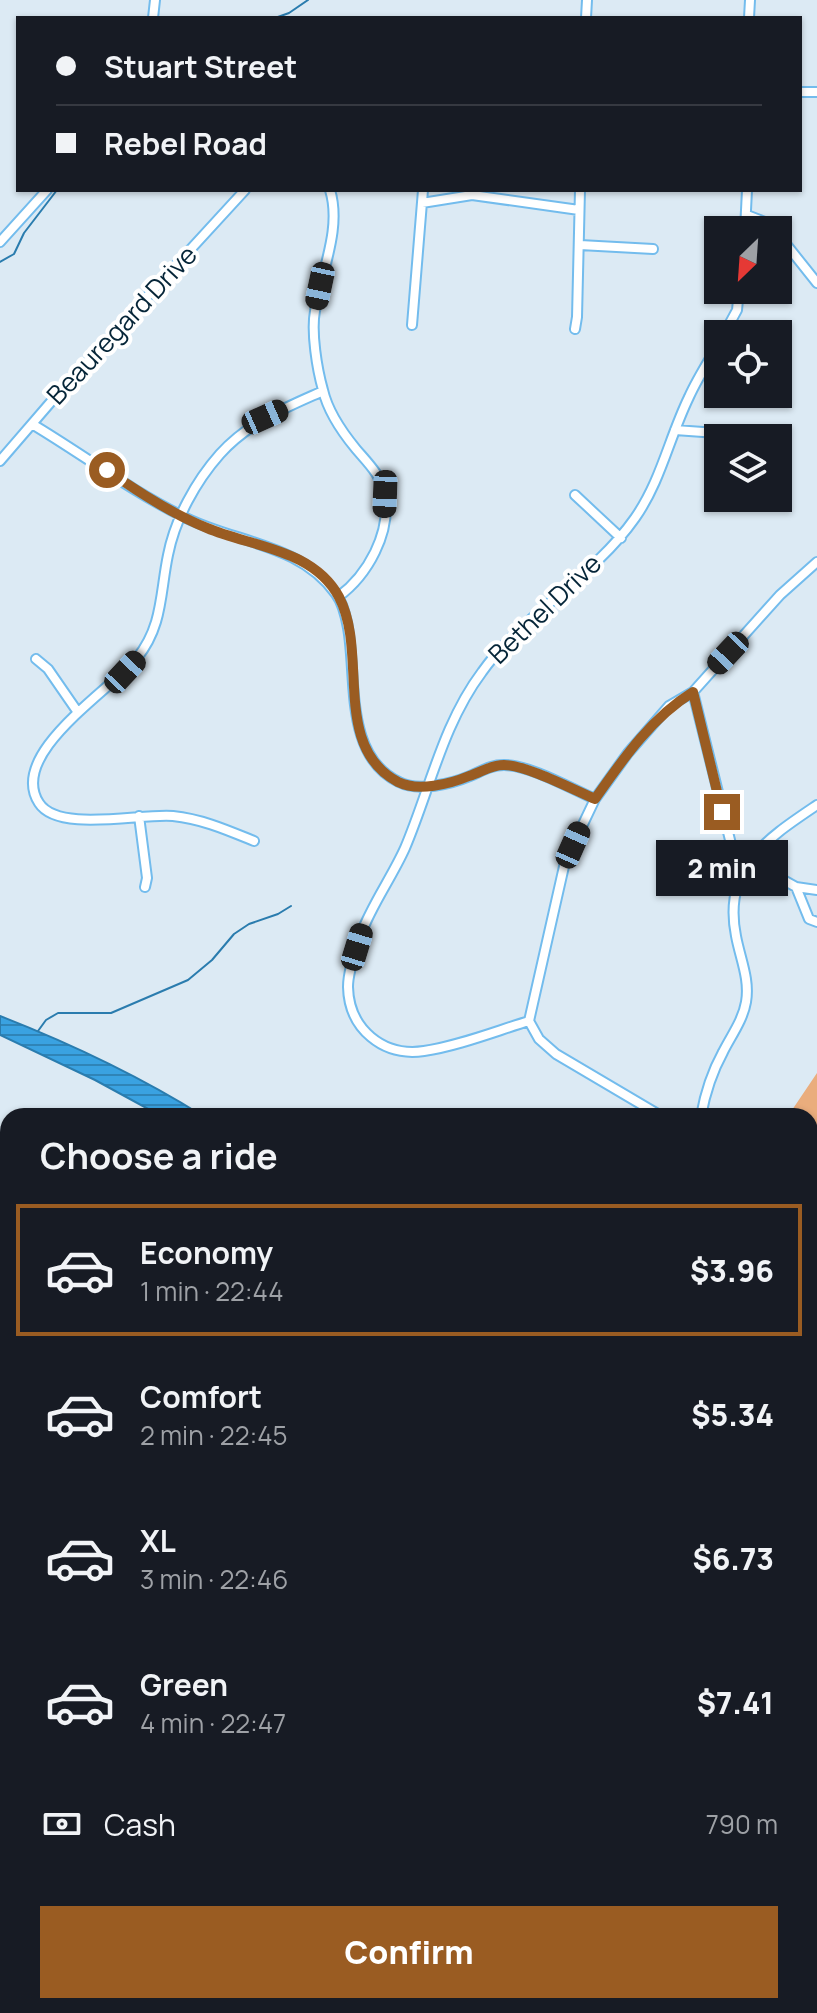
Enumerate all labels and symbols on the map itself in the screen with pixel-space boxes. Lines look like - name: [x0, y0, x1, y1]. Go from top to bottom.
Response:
- north arrow: [704, 216, 792, 304]
- street label: Beauregard Drive: [38, 237, 204, 412]
- car: [303, 260, 337, 312]
- car: [238, 396, 292, 438]
- route start: [89, 452, 125, 488]
- car: [372, 470, 398, 518]
- street label: Bethel Drive: [480, 545, 609, 671]
- car: [703, 627, 753, 679]
- car: [100, 646, 150, 698]
- route end: [704, 794, 740, 830]
- car: [552, 818, 594, 872]
- callout: 2 min: [656, 840, 788, 896]
- car: [339, 921, 375, 973]

